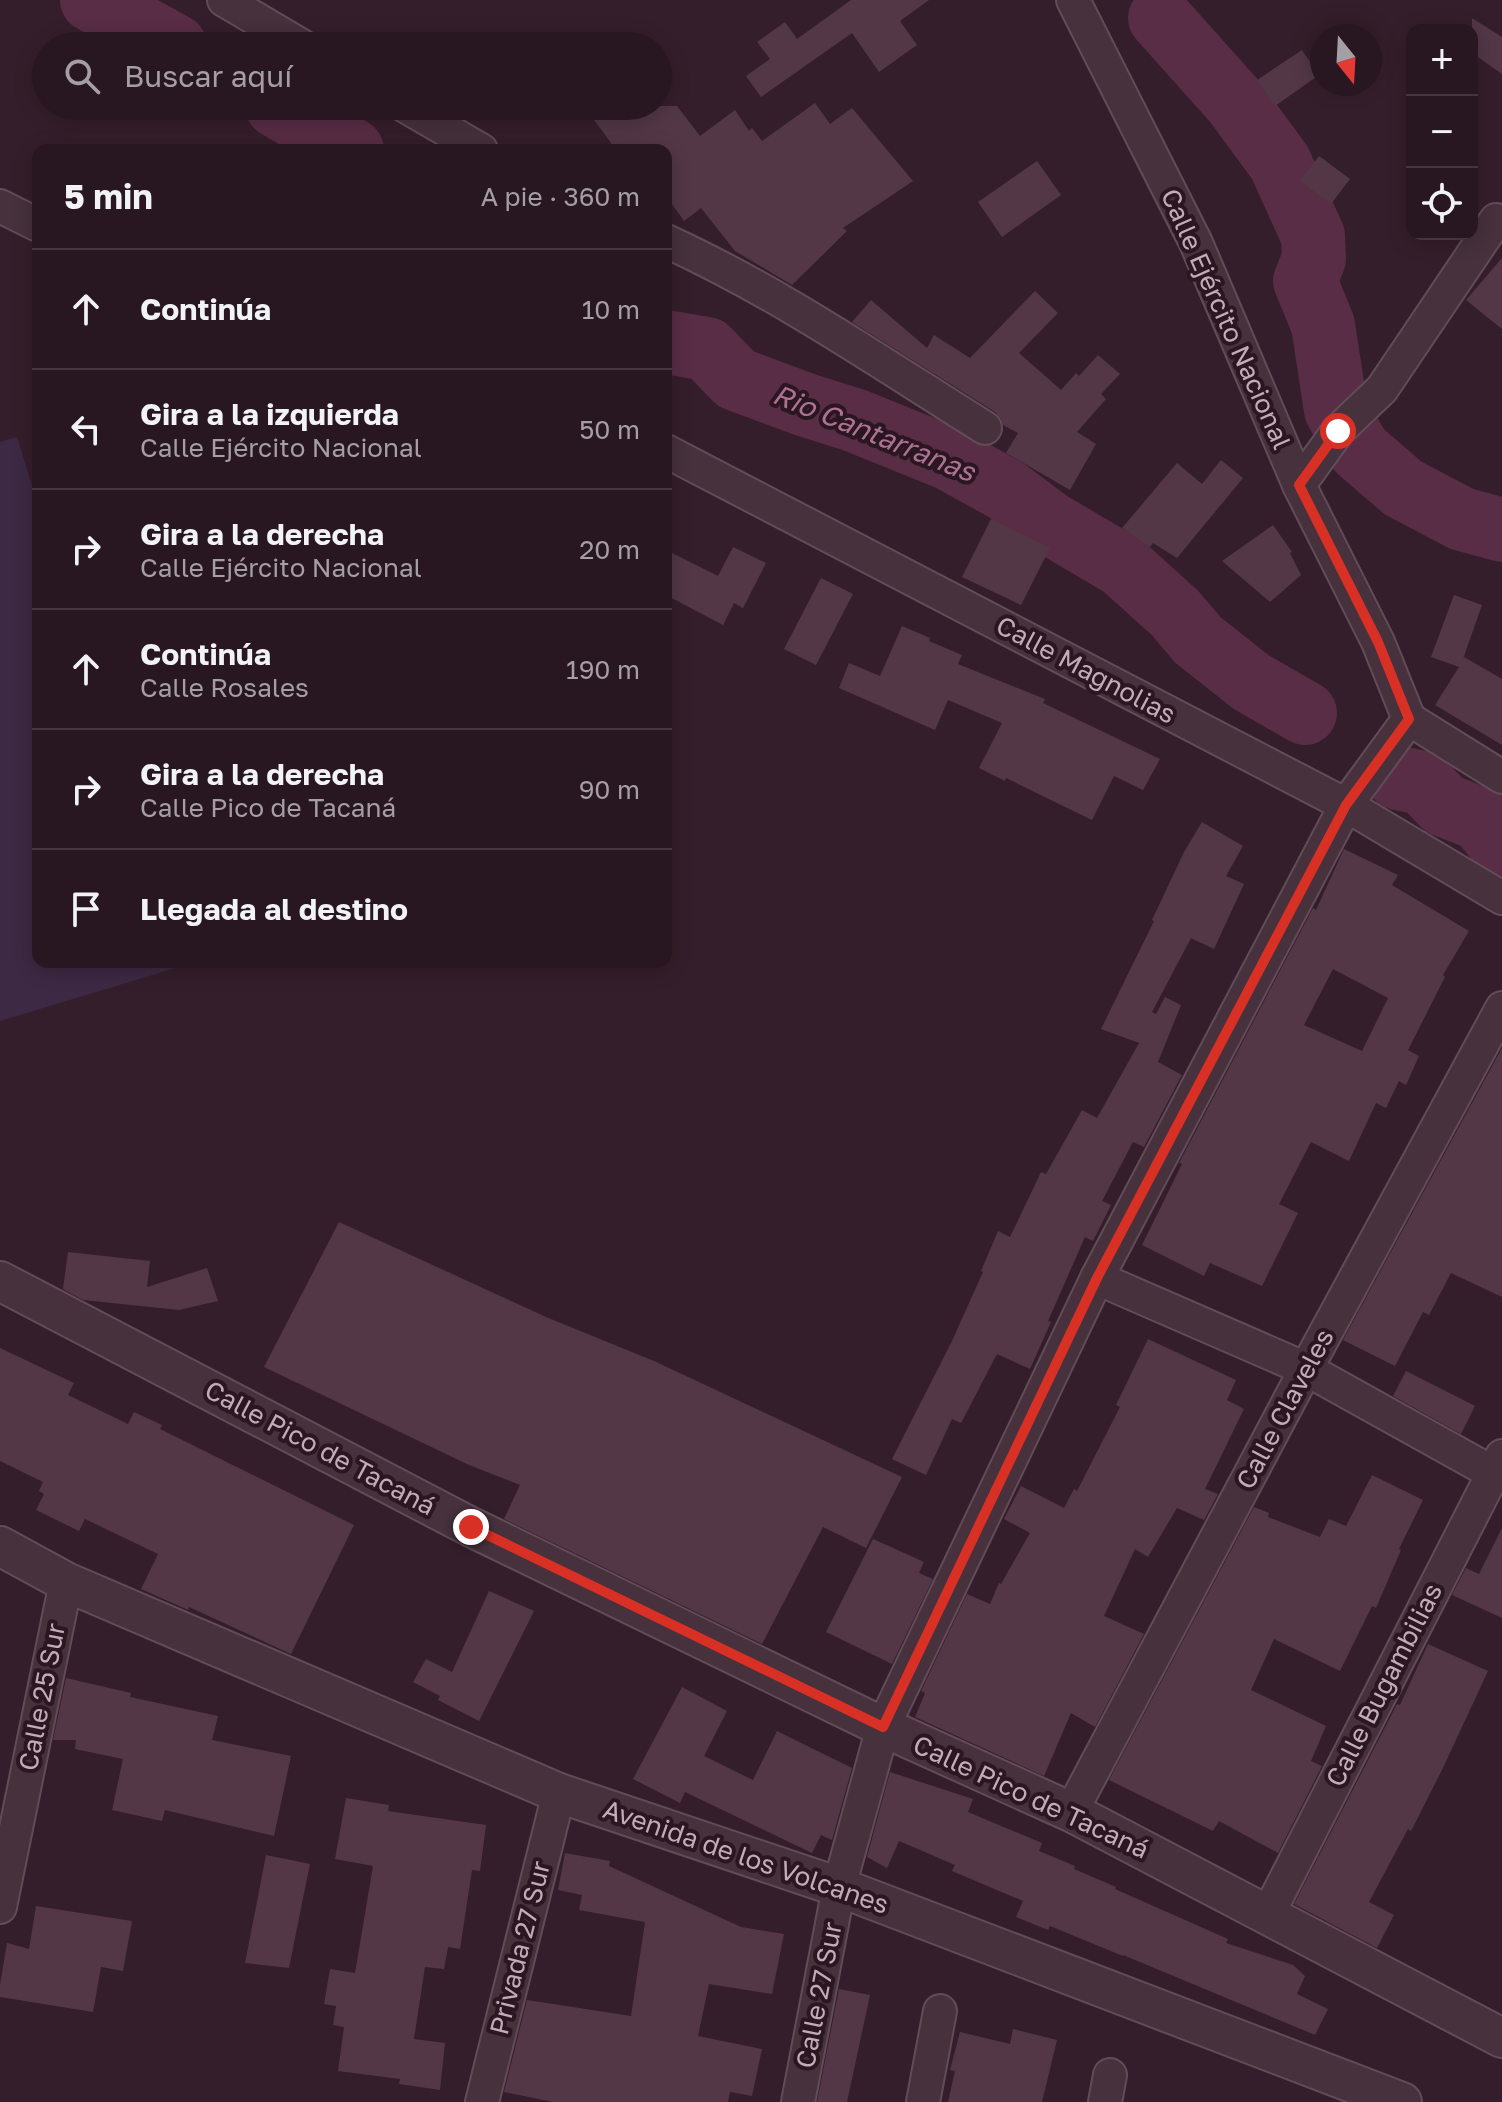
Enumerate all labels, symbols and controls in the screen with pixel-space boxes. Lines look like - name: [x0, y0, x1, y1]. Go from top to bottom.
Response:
- north arrow: [1310, 24, 1382, 96]
- map controls: [1406, 24, 1478, 240]
- button: +: [1406, 24, 1478, 96]
- search box: [32, 32, 672, 120]
- icon: search: [60, 54, 104, 98]
- text: Buscar aquí: [124, 58, 292, 94]
- button: −: [1406, 96, 1478, 168]
- button: locate: [1406, 168, 1478, 240]
- text: 5 min: [64, 176, 153, 216]
- text: A pie · 360 m: [481, 181, 640, 212]
- street label: Calle Ejército Nacional: [1155, 184, 1298, 454]
- icon: ahead: [64, 287, 108, 331]
- text: Continúa: [140, 291, 271, 327]
- text: 10 m: [582, 294, 640, 325]
- water label: Rio Cantarranas: [769, 377, 981, 488]
- text: Gira a la izquierda: [140, 396, 399, 432]
- icon: left: [64, 407, 108, 451]
- route start: [1320, 413, 1356, 449]
- text: 50 m: [579, 414, 640, 445]
- text: Calle Ejército Nacional: [140, 432, 422, 463]
- text: Gira a la derecha: [140, 516, 384, 552]
- icon: right: [64, 527, 108, 571]
- text: 20 m: [579, 534, 640, 565]
- text: Calle Ejército Nacional: [140, 552, 422, 583]
- street label: Calle Magnolias: [991, 609, 1181, 730]
- text: Continúa: [140, 636, 271, 672]
- icon: ahead: [64, 647, 108, 691]
- text: 190 m: [566, 654, 640, 685]
- text: Calle Rosales: [140, 672, 309, 703]
- text: Gira a la derecha: [140, 756, 384, 792]
- icon: right: [64, 767, 108, 811]
- text: 90 m: [579, 774, 640, 805]
- text: Calle Pico de Tacaná: [140, 792, 396, 823]
- icon: arrive: [64, 887, 108, 931]
- text: Llegada al destino: [140, 891, 408, 927]
- street label: Calle Claveles: [1229, 1324, 1340, 1494]
- street label: Calle Pico de Tacaná: [200, 1374, 441, 1521]
- route end: [453, 1509, 489, 1545]
- street label: Calle Bugambilias: [1319, 1578, 1448, 1792]
- street label: Calle 25 Sur: [12, 1621, 71, 1773]
- street label: Calle Pico de Tacaná: [909, 1728, 1154, 1865]
- street label: Avenida de los Volcanes: [599, 1793, 893, 1920]
- street label: Privada 27 Sur: [483, 1858, 556, 2038]
- street label: Calle 27 Sur: [789, 1919, 848, 2071]

